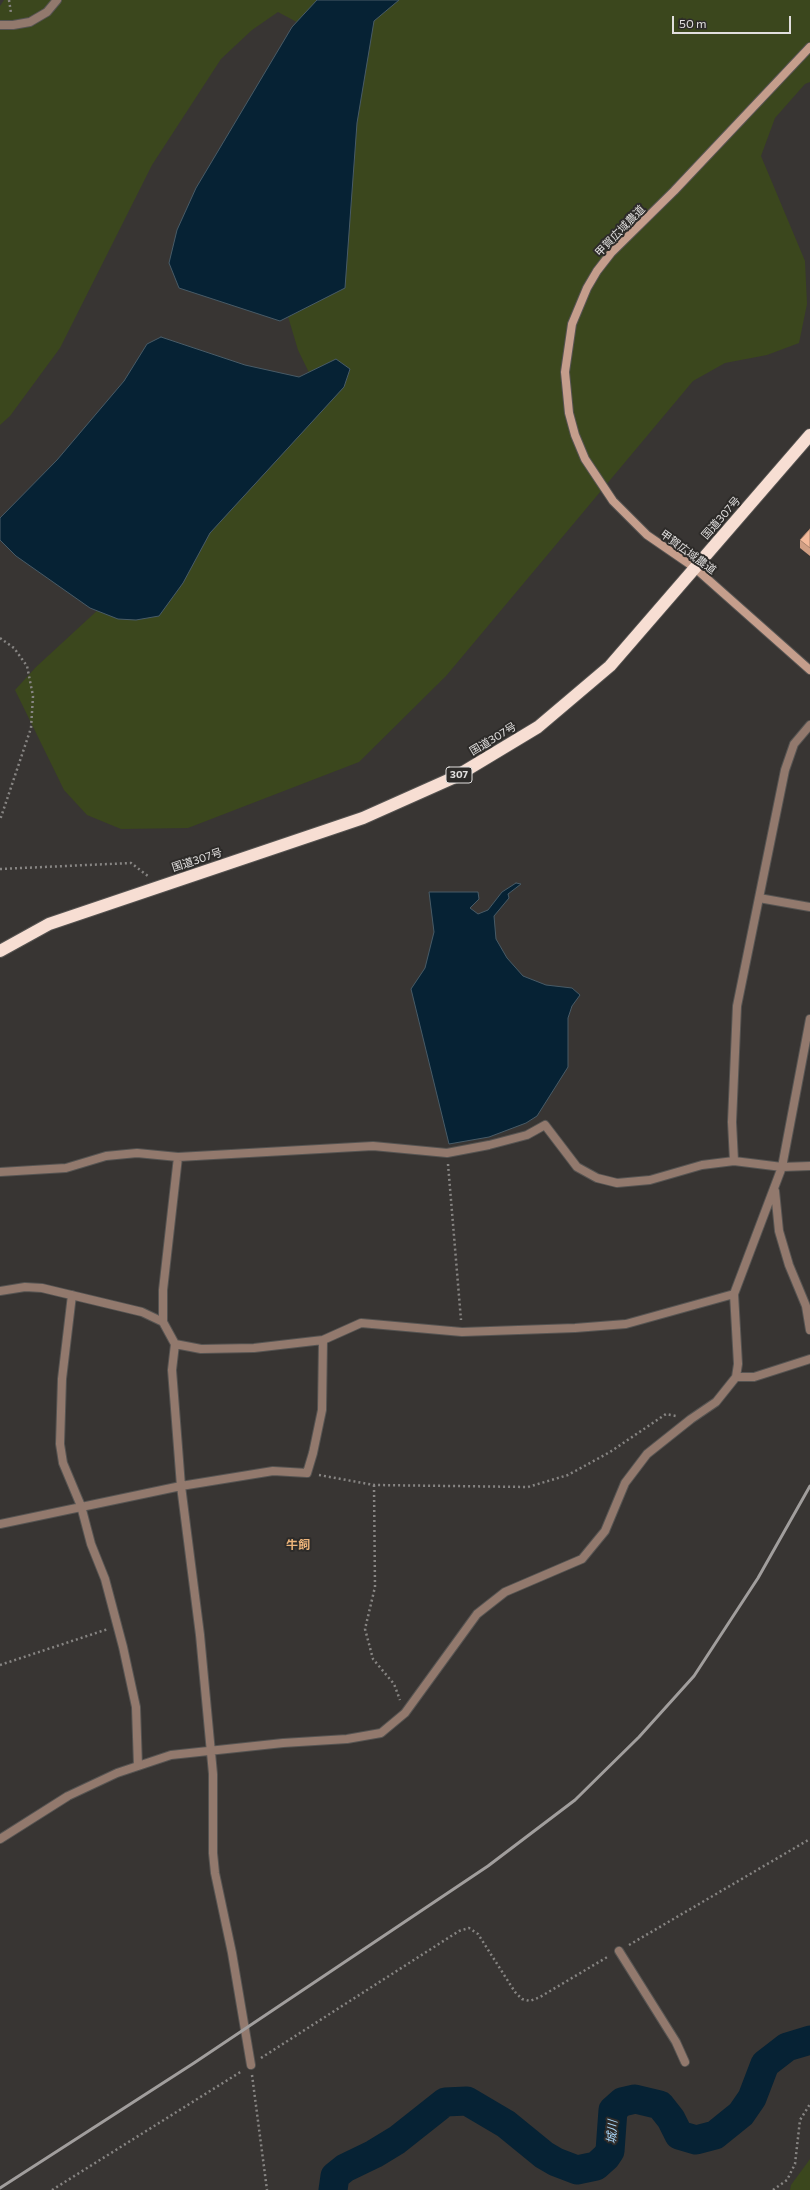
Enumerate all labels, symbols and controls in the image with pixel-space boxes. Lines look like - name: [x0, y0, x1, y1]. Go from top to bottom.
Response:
- scale bar: [674, 8, 793, 34]
- text: 50 m: [679, 16, 707, 30]
- street label: 甲賀広域農道: [592, 203, 648, 259]
- street label: 国道307号: [699, 494, 743, 542]
- street label: 甲賀広域農道: [657, 527, 719, 577]
- street label: 国道307号: [467, 720, 519, 758]
- road number: 307: [446, 767, 472, 783]
- street label: 国道307号: [170, 846, 224, 874]
- district label: 牛飼: [286, 1538, 310, 1552]
- water label: 城川: [604, 2120, 620, 2144]

